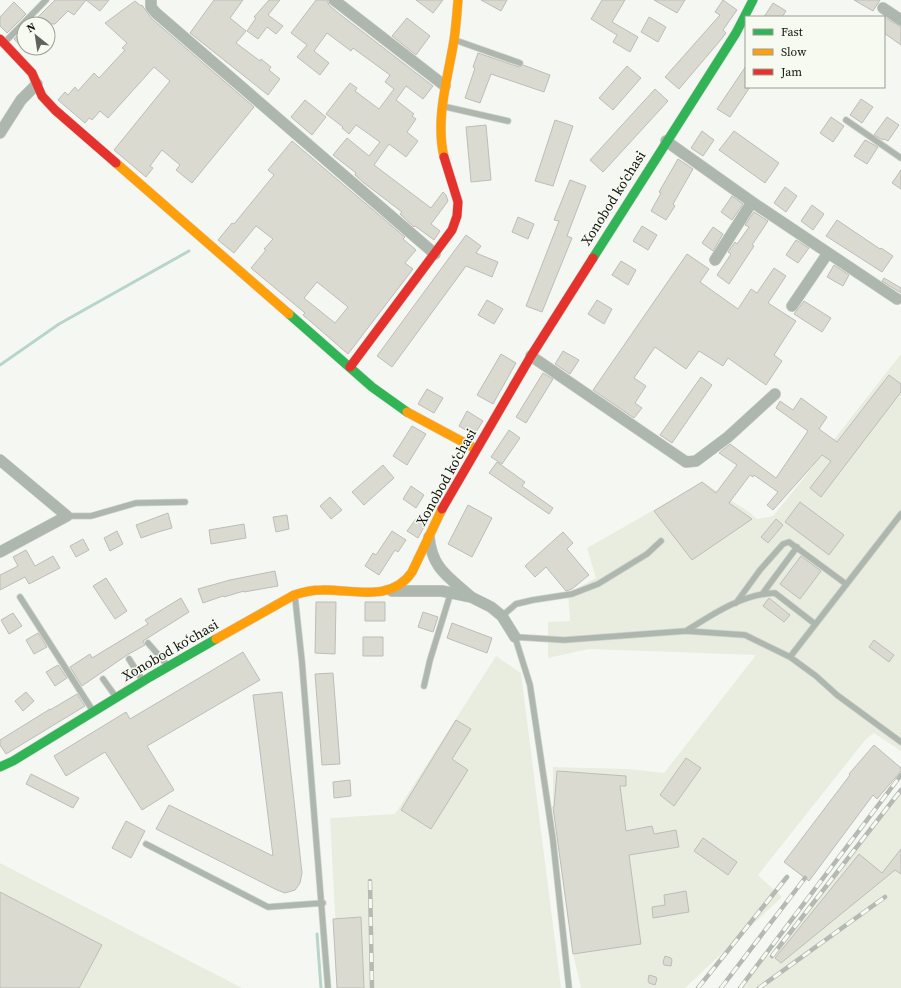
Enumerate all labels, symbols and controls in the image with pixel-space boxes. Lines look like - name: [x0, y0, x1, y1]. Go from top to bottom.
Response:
- north arrow: [16, 16, 56, 56]
- legend: [745, 16, 885, 88]
- text: N: [24, 19, 38, 36]
- text: Fast: [781, 24, 803, 40]
- text: Slow: [781, 44, 807, 60]
- text: Jam: [780, 64, 802, 80]
- street label: Xonobod koʻchasi: [576, 147, 650, 249]
- street label: Xonobod koʻchasi: [411, 425, 481, 529]
- street label: Xonobod koʻchasi: [118, 614, 222, 686]

